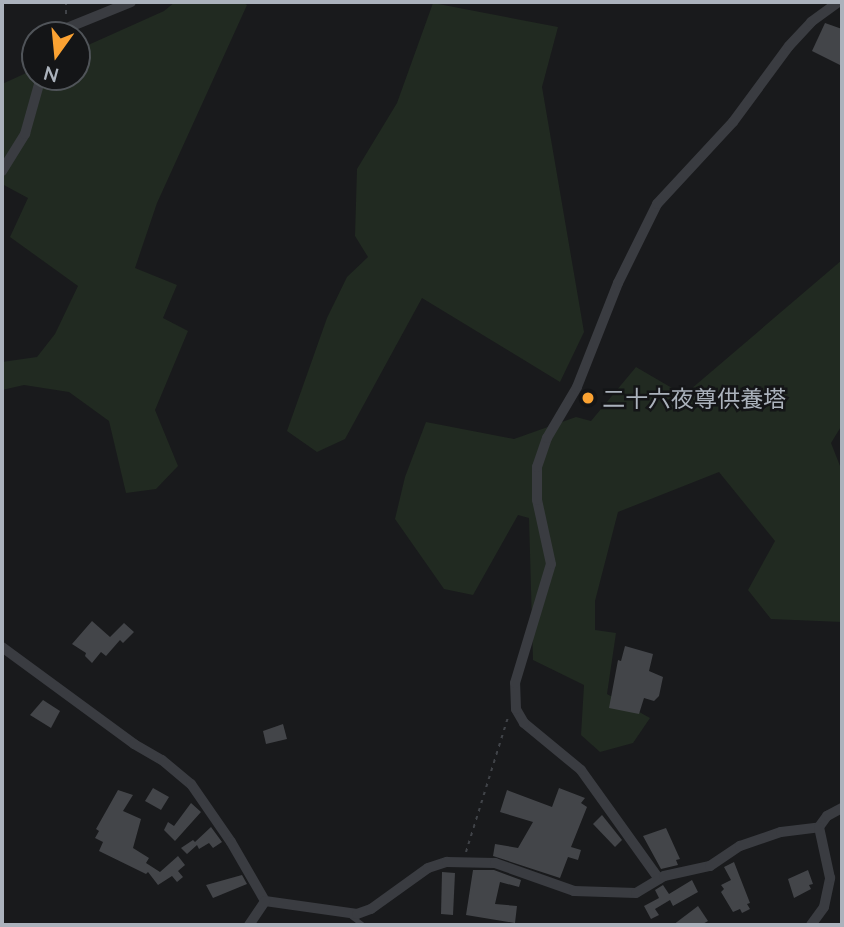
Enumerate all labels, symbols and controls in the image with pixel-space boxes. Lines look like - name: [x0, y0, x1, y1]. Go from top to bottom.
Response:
- north arrow: [21, 21, 91, 91]
- text: N: [41, 62, 61, 88]
- place label: 二十六夜尊供養塔: [602, 384, 786, 412]
- marker: 二十六夜尊供養塔: [580, 390, 596, 406]

